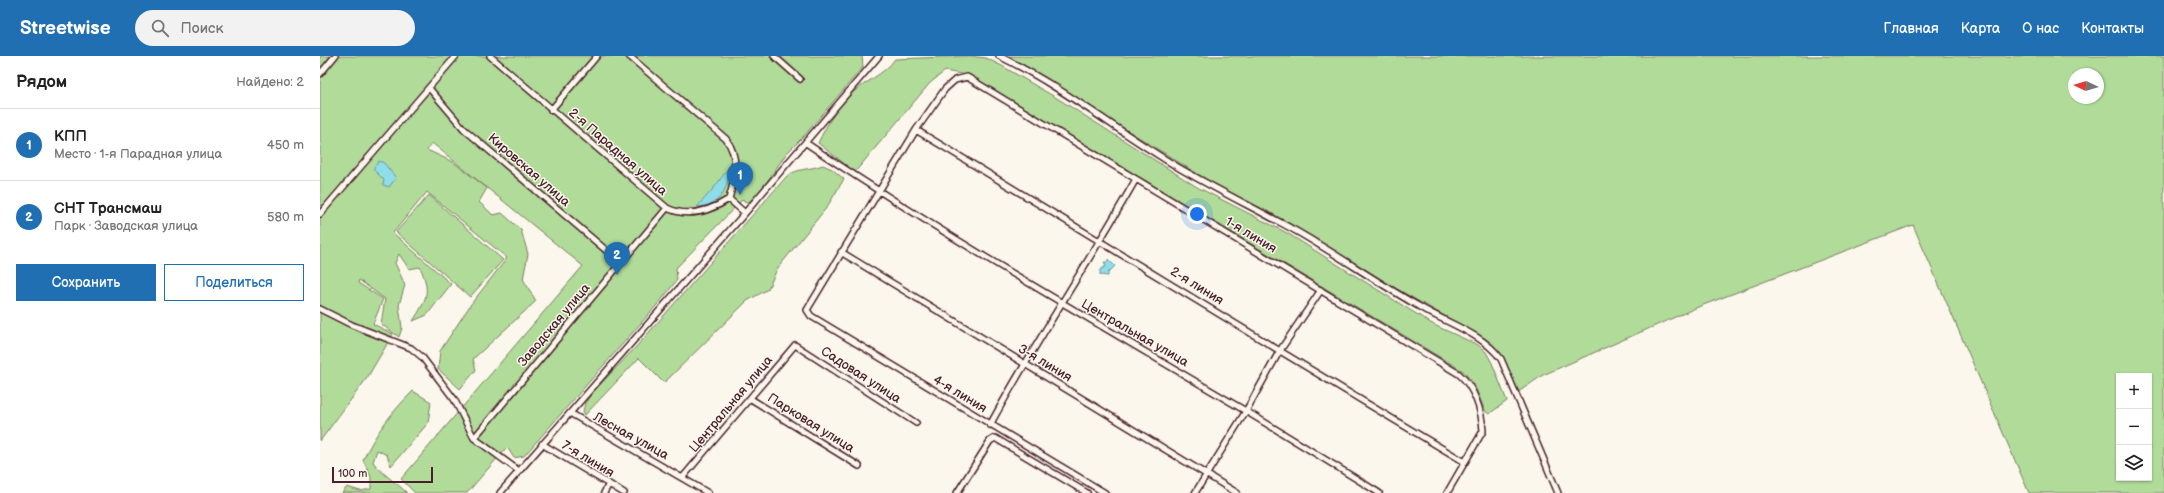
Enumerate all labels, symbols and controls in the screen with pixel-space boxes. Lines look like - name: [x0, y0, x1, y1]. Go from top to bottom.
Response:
- search box: [135, 10, 415, 46]
- text: Streetwise: [20, 17, 111, 40]
- icon: search: [149, 17, 171, 39]
- text: Поиск: [181, 19, 223, 38]
- text: Главная: [1884, 20, 1939, 37]
- text: Карта: [1961, 20, 2000, 37]
- text: О нас: [2022, 20, 2059, 37]
- text: Контакты: [2081, 20, 2144, 37]
- north arrow: [2068, 68, 2104, 104]
- text: Рядом: [16, 72, 67, 92]
- text: Найдено: 2: [236, 74, 304, 90]
- street label: 2-я Парадная улица: [565, 105, 671, 199]
- text: КПП: [54, 127, 87, 146]
- street label: Кировская улица: [485, 130, 574, 210]
- text: 1: [26, 137, 32, 153]
- text: 450 m: [267, 137, 304, 153]
- text: Место · 1-я Парадная улица: [54, 146, 222, 162]
- pin: 1: [727, 162, 753, 195]
- text: СНТ Трансмаш: [54, 199, 162, 218]
- your location: [1187, 204, 1207, 224]
- text: 2: [25, 209, 33, 225]
- text: 580 m: [267, 209, 304, 225]
- street label: 1-я линия: [1222, 213, 1280, 257]
- text: Парк · Заводская улица: [54, 218, 198, 234]
- pin: 2: [604, 242, 630, 275]
- street label: 2-я линия: [1167, 263, 1227, 309]
- button: Сохранить: [16, 264, 156, 301]
- button: Поделиться: [164, 264, 304, 301]
- street label: Заводская улица: [514, 280, 594, 370]
- street label: Центральная улица: [1079, 296, 1192, 370]
- street label: 3-я линия: [1015, 341, 1075, 385]
- street label: Садовая улица: [818, 343, 904, 407]
- street label: Центральная улица: [686, 352, 776, 456]
- street label: 4-я линия: [930, 372, 990, 416]
- map controls: [2116, 373, 2152, 481]
- button: +: [2116, 373, 2152, 409]
- street label: Парковая улица: [765, 390, 858, 456]
- street label: Лесная улица: [590, 408, 672, 463]
- button: −: [2116, 409, 2152, 445]
- street label: 7-я линия: [559, 437, 617, 481]
- button: layers: [2116, 445, 2152, 481]
- scale bar: [332, 465, 433, 484]
- text: 100 m: [338, 467, 367, 480]

